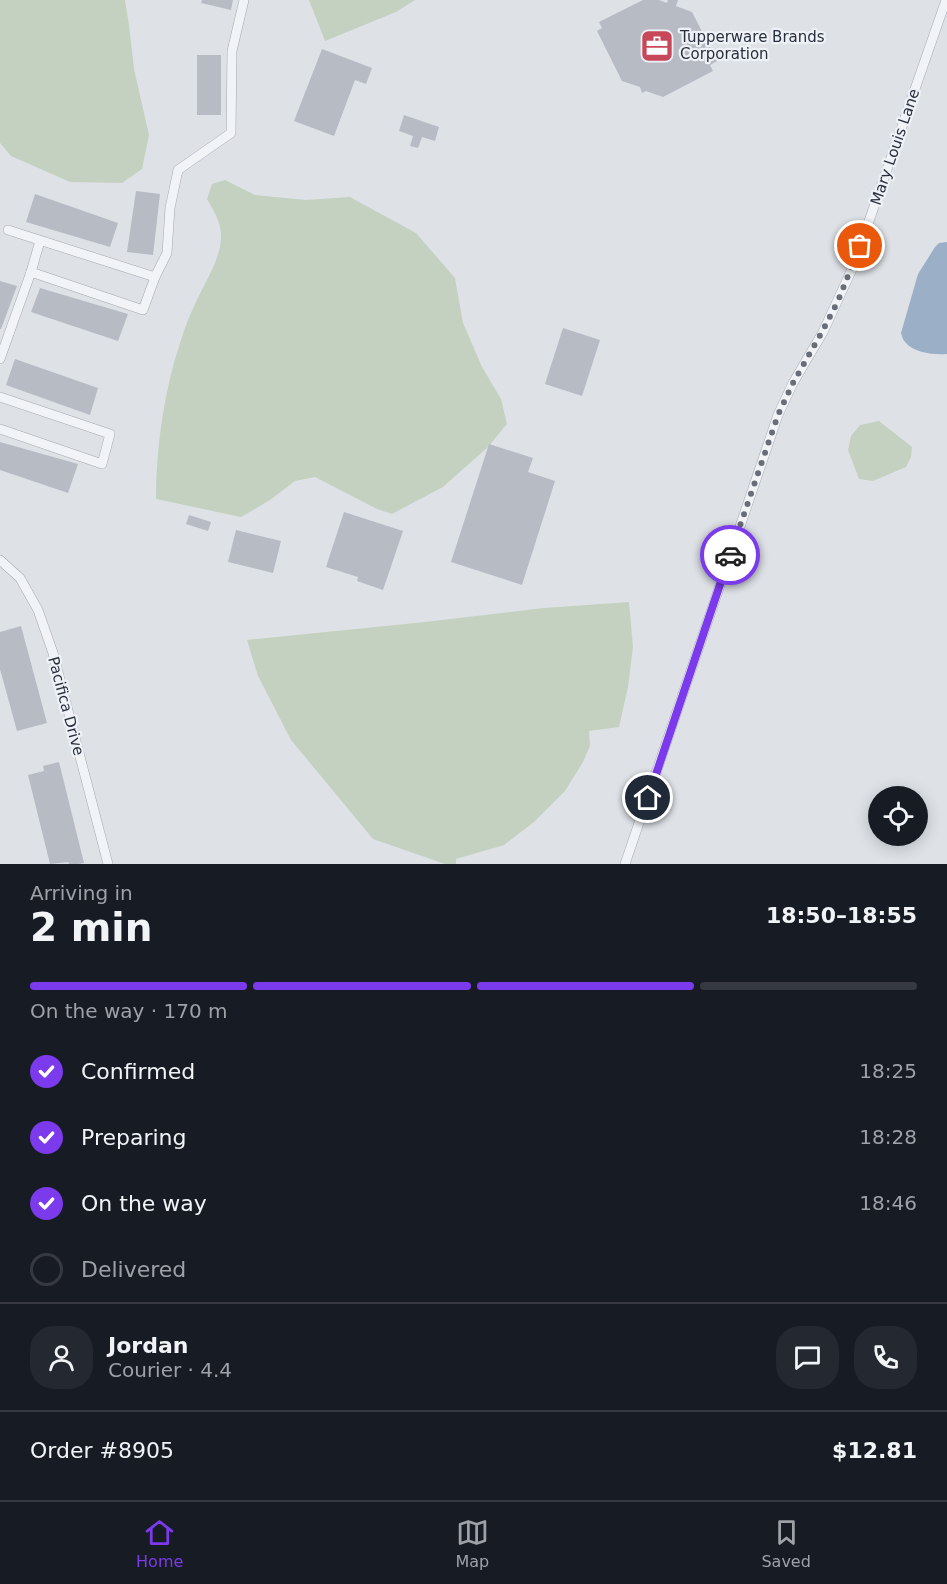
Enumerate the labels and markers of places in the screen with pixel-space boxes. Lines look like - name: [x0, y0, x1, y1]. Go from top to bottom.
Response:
- office icon: Tupperware Brands Corporation: [639, 28, 675, 64]
- place label: Tupperware Brands Corporation: [679, 28, 825, 63]
- pin: [834, 220, 885, 271]
- pin: [622, 772, 673, 823]

